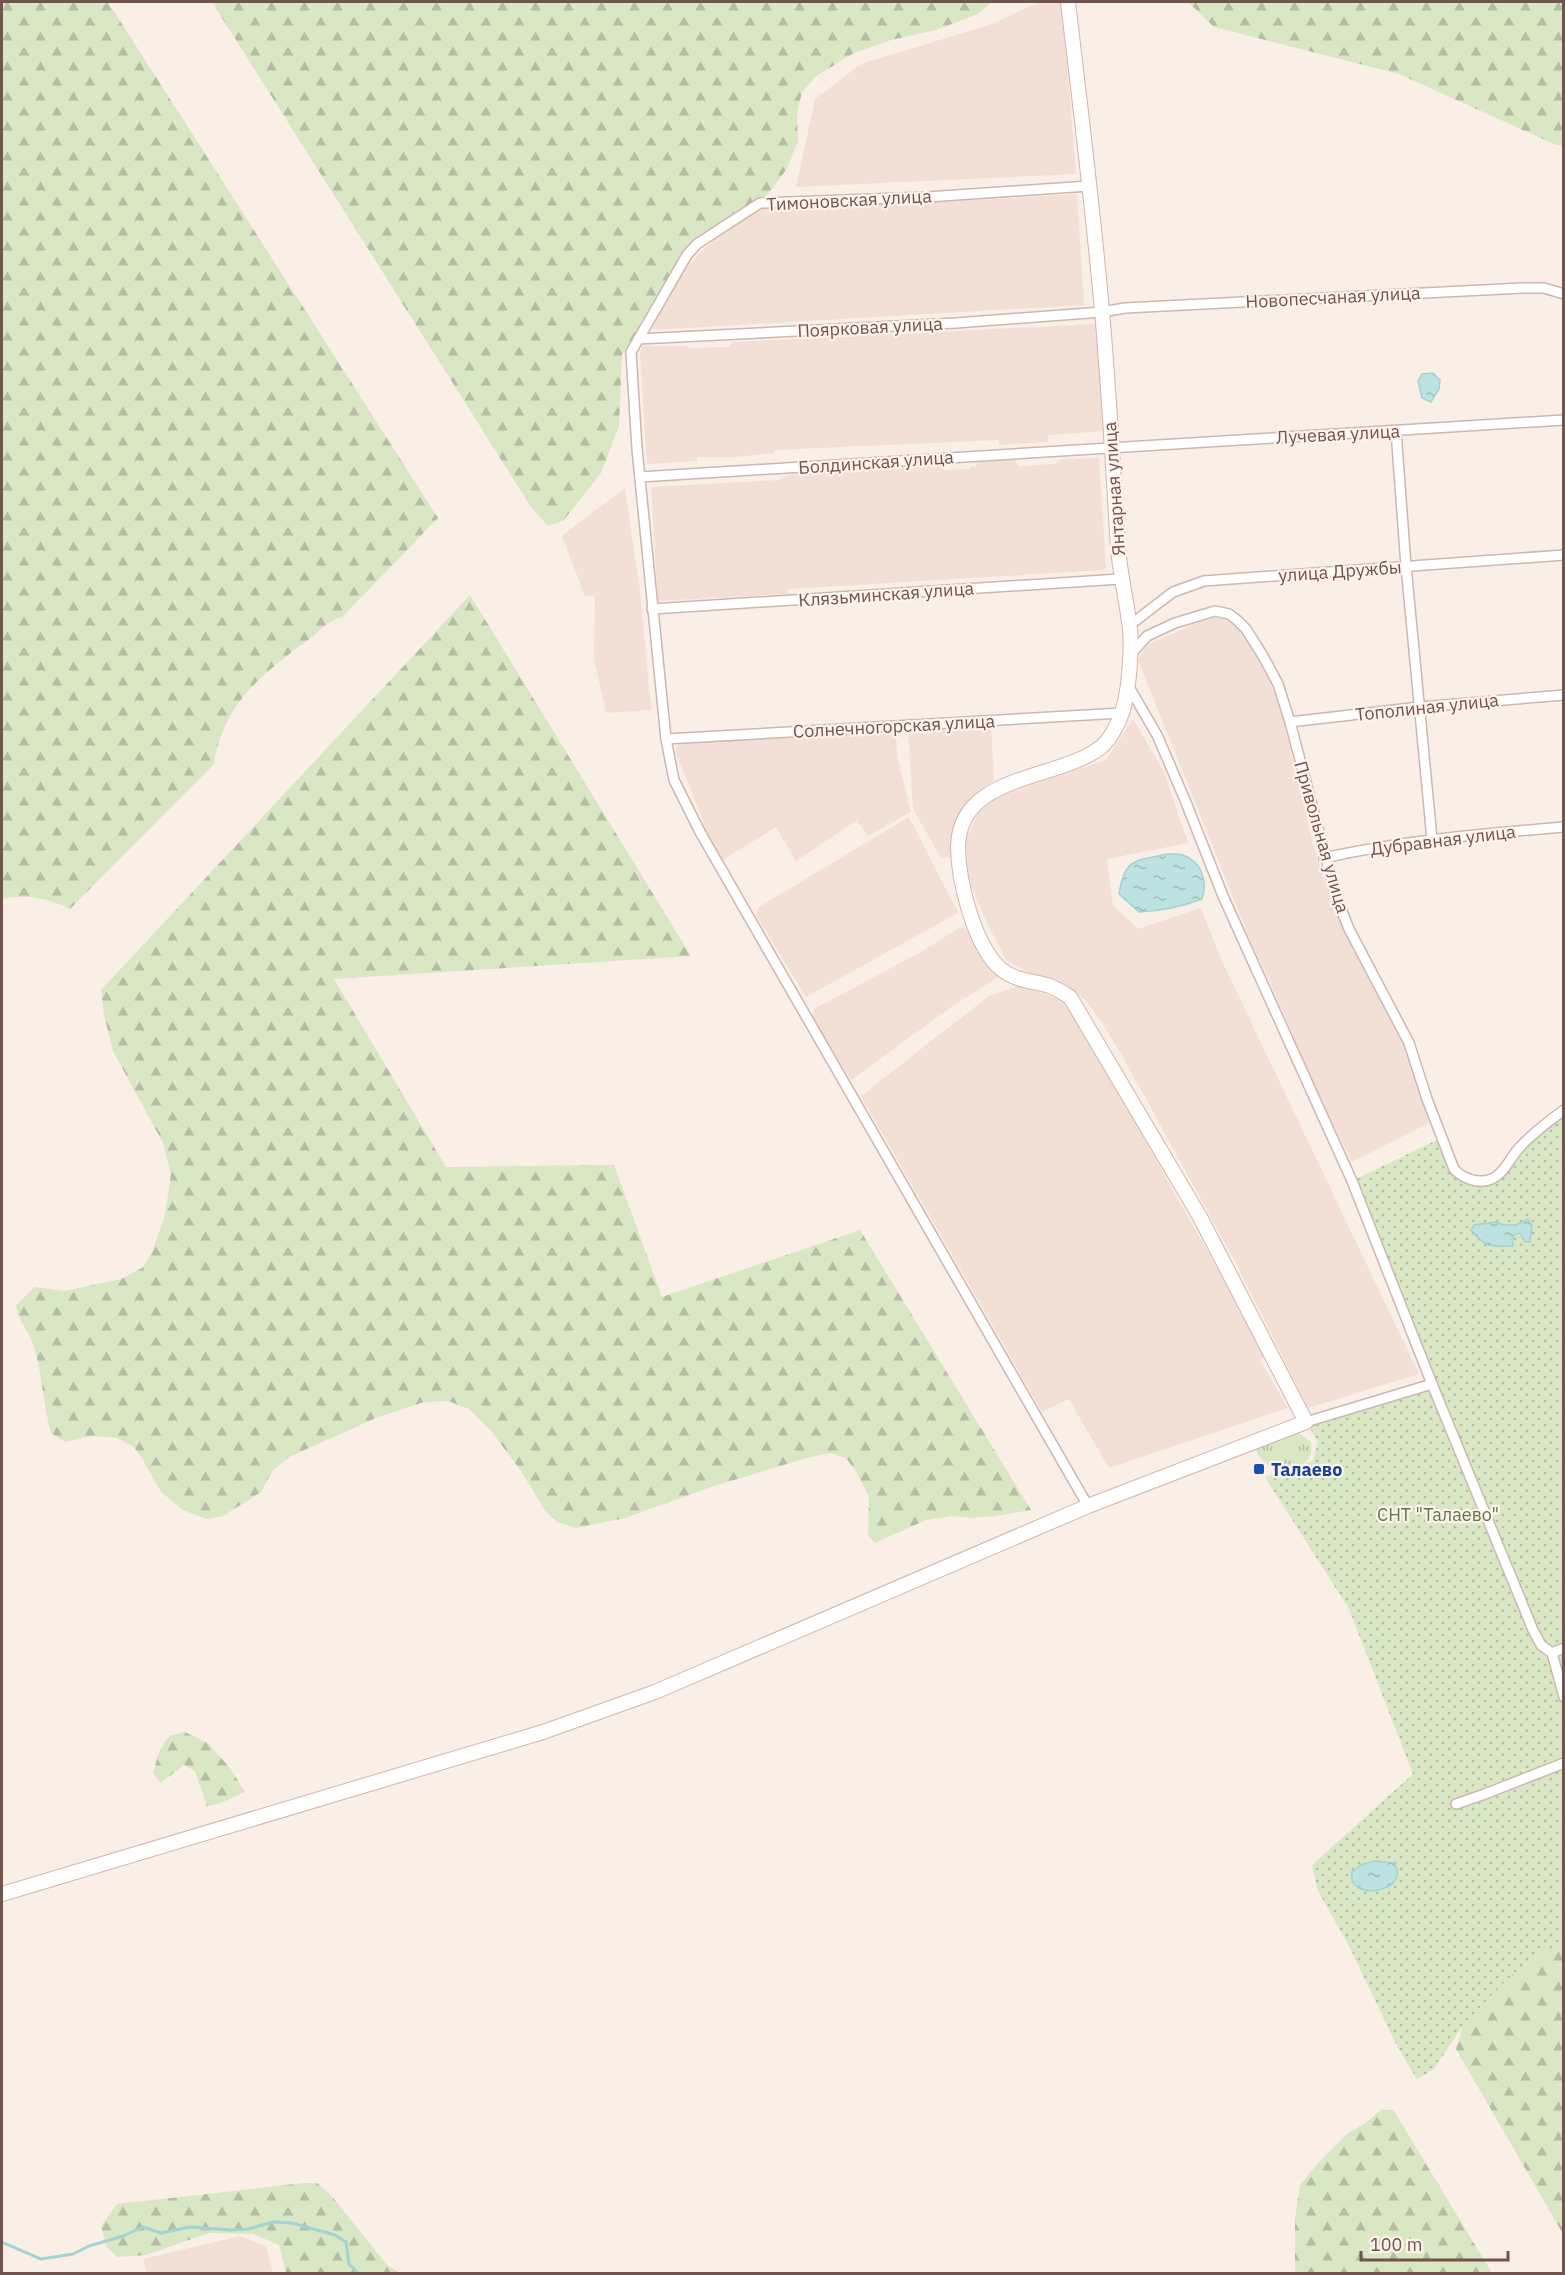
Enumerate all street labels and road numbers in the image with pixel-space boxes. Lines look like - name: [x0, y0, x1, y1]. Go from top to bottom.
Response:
- street label: Тимоновская улица: [766, 184, 933, 216]
- street label: Новопесчаная улица: [1245, 281, 1422, 313]
- street label: Поярковая улица: [797, 312, 944, 342]
- street label: Лучевая улица: [1275, 419, 1401, 449]
- street label: Янтарная улица: [1098, 421, 1130, 557]
- street label: Болдинская улица: [798, 445, 955, 479]
- street label: улица Дружбы: [1278, 555, 1402, 587]
- street label: Клязьминская улица: [797, 576, 975, 612]
- street label: Тополиная улица: [1354, 688, 1500, 726]
- street label: Солнечногорская улица: [792, 709, 996, 743]
- street label: Привольная улица: [1289, 758, 1355, 916]
- street label: Дубравная улица: [1369, 820, 1517, 860]

